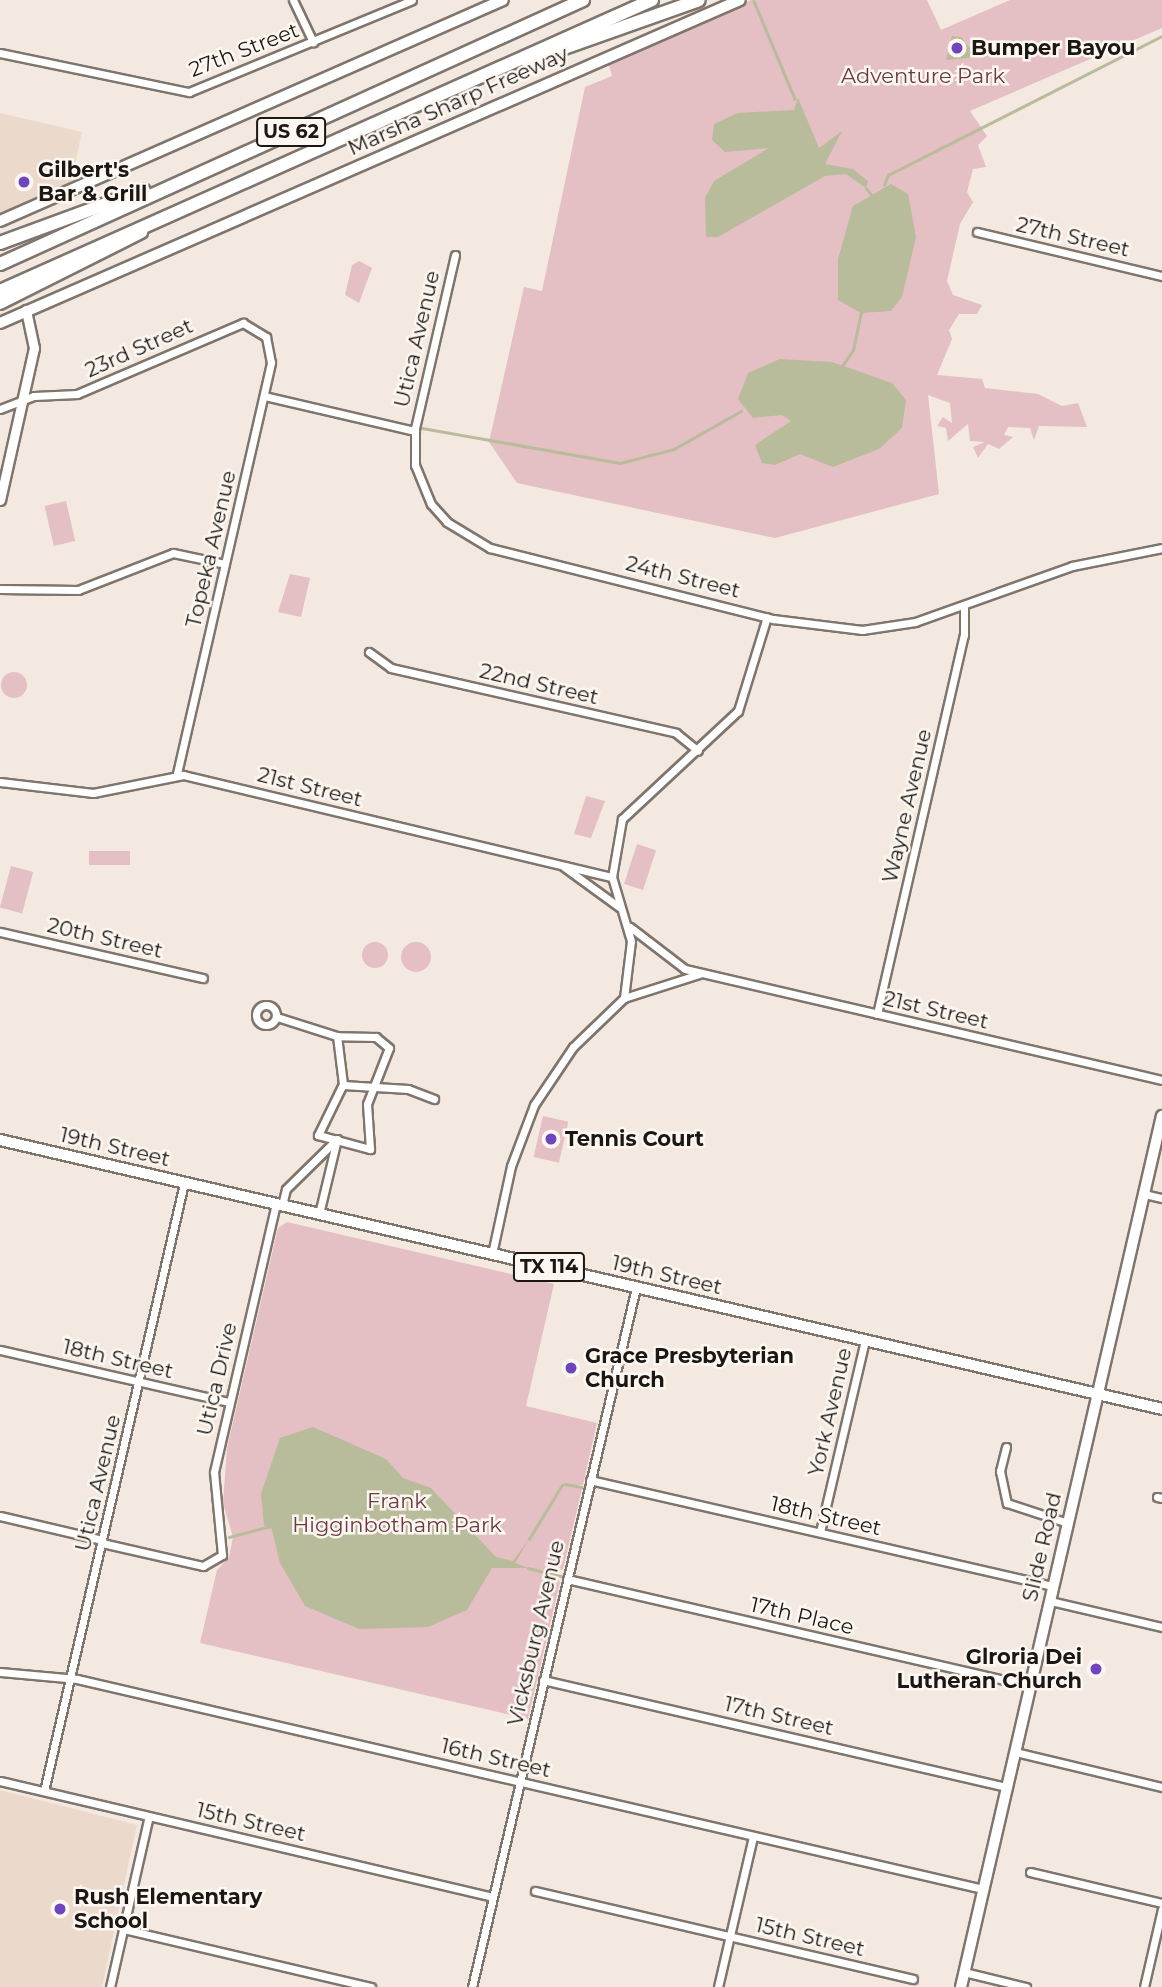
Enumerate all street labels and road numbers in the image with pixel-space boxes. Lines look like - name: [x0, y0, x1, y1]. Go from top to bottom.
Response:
- street label: 27th Street: [185, 18, 303, 82]
- street label: Marsha Sharp Freeway: [344, 41, 572, 161]
- road number: US 62: [256, 116, 326, 148]
- street label: 27th Street: [1014, 212, 1132, 262]
- street label: Utica Avenue: [389, 268, 445, 410]
- street label: 23rd Street: [81, 313, 197, 383]
- street label: Topeka Avenue: [181, 468, 241, 630]
- street label: 24th Street: [623, 551, 743, 603]
- street label: 22nd Street: [477, 658, 601, 710]
- street label: Wayne Avenue: [877, 727, 937, 885]
- street label: 21st Street: [255, 762, 365, 812]
- street label: 20th Street: [45, 912, 165, 964]
- street label: 21st Street: [881, 986, 991, 1034]
- street label: 19th Street: [57, 1122, 173, 1172]
- street label: 19th Street: [609, 1250, 725, 1300]
- road number: TX 114: [512, 1252, 586, 1282]
- street label: Utica Drive: [192, 1320, 242, 1438]
- street label: 18th Street: [60, 1334, 176, 1384]
- street label: York Avenue: [803, 1345, 857, 1479]
- street label: Utica Avenue: [70, 1412, 126, 1554]
- street label: Slide Road: [1017, 1490, 1067, 1604]
- street label: 18th Street: [768, 1491, 884, 1541]
- street label: Vicksburg Avenue: [502, 1538, 570, 1728]
- street label: 17th Place: [748, 1592, 856, 1640]
- street label: 17th Street: [722, 1691, 836, 1741]
- street label: 16th Street: [439, 1733, 553, 1783]
- street label: 15th Street: [194, 1797, 308, 1847]
- street label: 15th Street: [753, 1912, 867, 1962]

